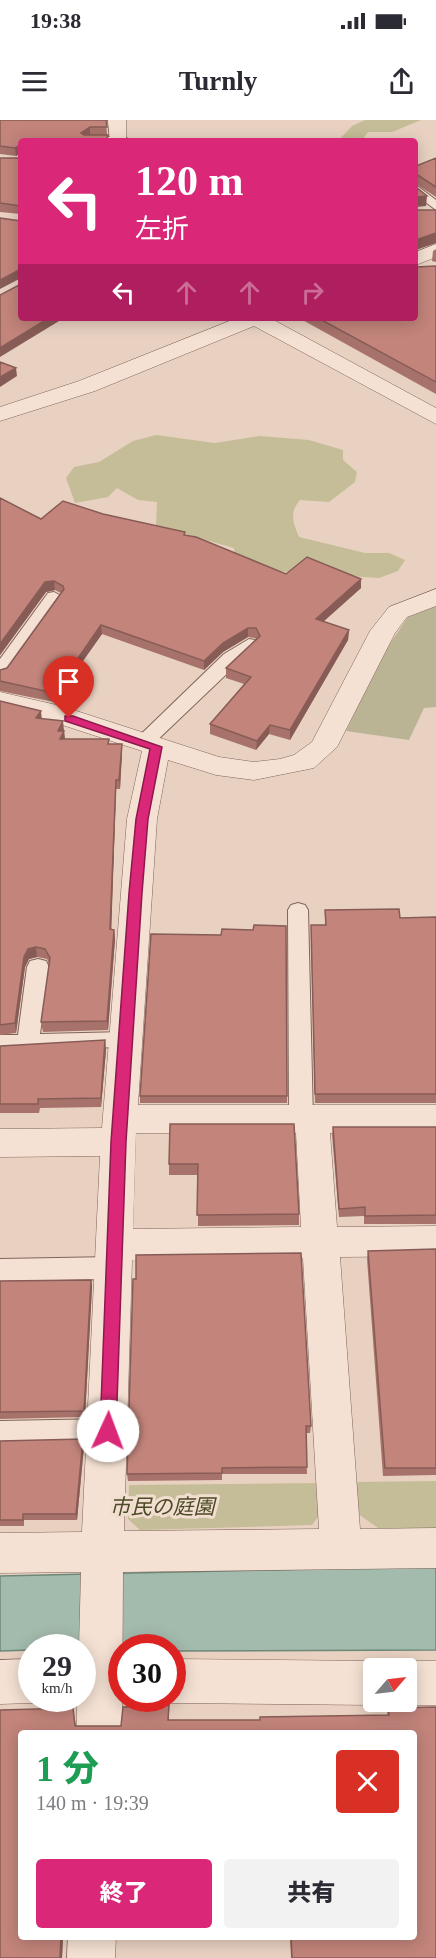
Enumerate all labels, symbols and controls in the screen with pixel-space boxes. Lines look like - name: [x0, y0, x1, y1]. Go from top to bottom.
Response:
- text: 19:38: [30, 8, 81, 33]
- icon: menu: [18, 65, 51, 98]
- icon: share: [385, 65, 418, 98]
- text: Turnly: [179, 66, 257, 96]
- text: 120 m: [135, 158, 244, 204]
- icon: left: [36, 162, 114, 240]
- text: 左折: [135, 214, 189, 244]
- icon: left: [107, 276, 140, 309]
- icon: ahead: [170, 276, 203, 309]
- icon: ahead: [233, 276, 266, 309]
- icon: right: [296, 276, 329, 309]
- pin: [43, 656, 94, 718]
- icon: arrive: [52, 665, 85, 698]
- position arrow: [76, 1399, 140, 1463]
- park label: 市民の庭園: [110, 1495, 217, 1519]
- speed limit sign: 30: [108, 1634, 186, 1712]
- text: 29: [42, 1649, 72, 1682]
- north arrow: [363, 1658, 417, 1712]
- map controls: [363, 1658, 417, 1712]
- text: km/h: [42, 1680, 72, 1696]
- text: 1 分: [36, 1749, 99, 1789]
- button: close: [336, 1750, 399, 1813]
- text: 140 m · 19:39: [36, 1792, 149, 1814]
- button: 終了: [36, 1859, 212, 1928]
- button: 共有: [224, 1859, 399, 1928]

